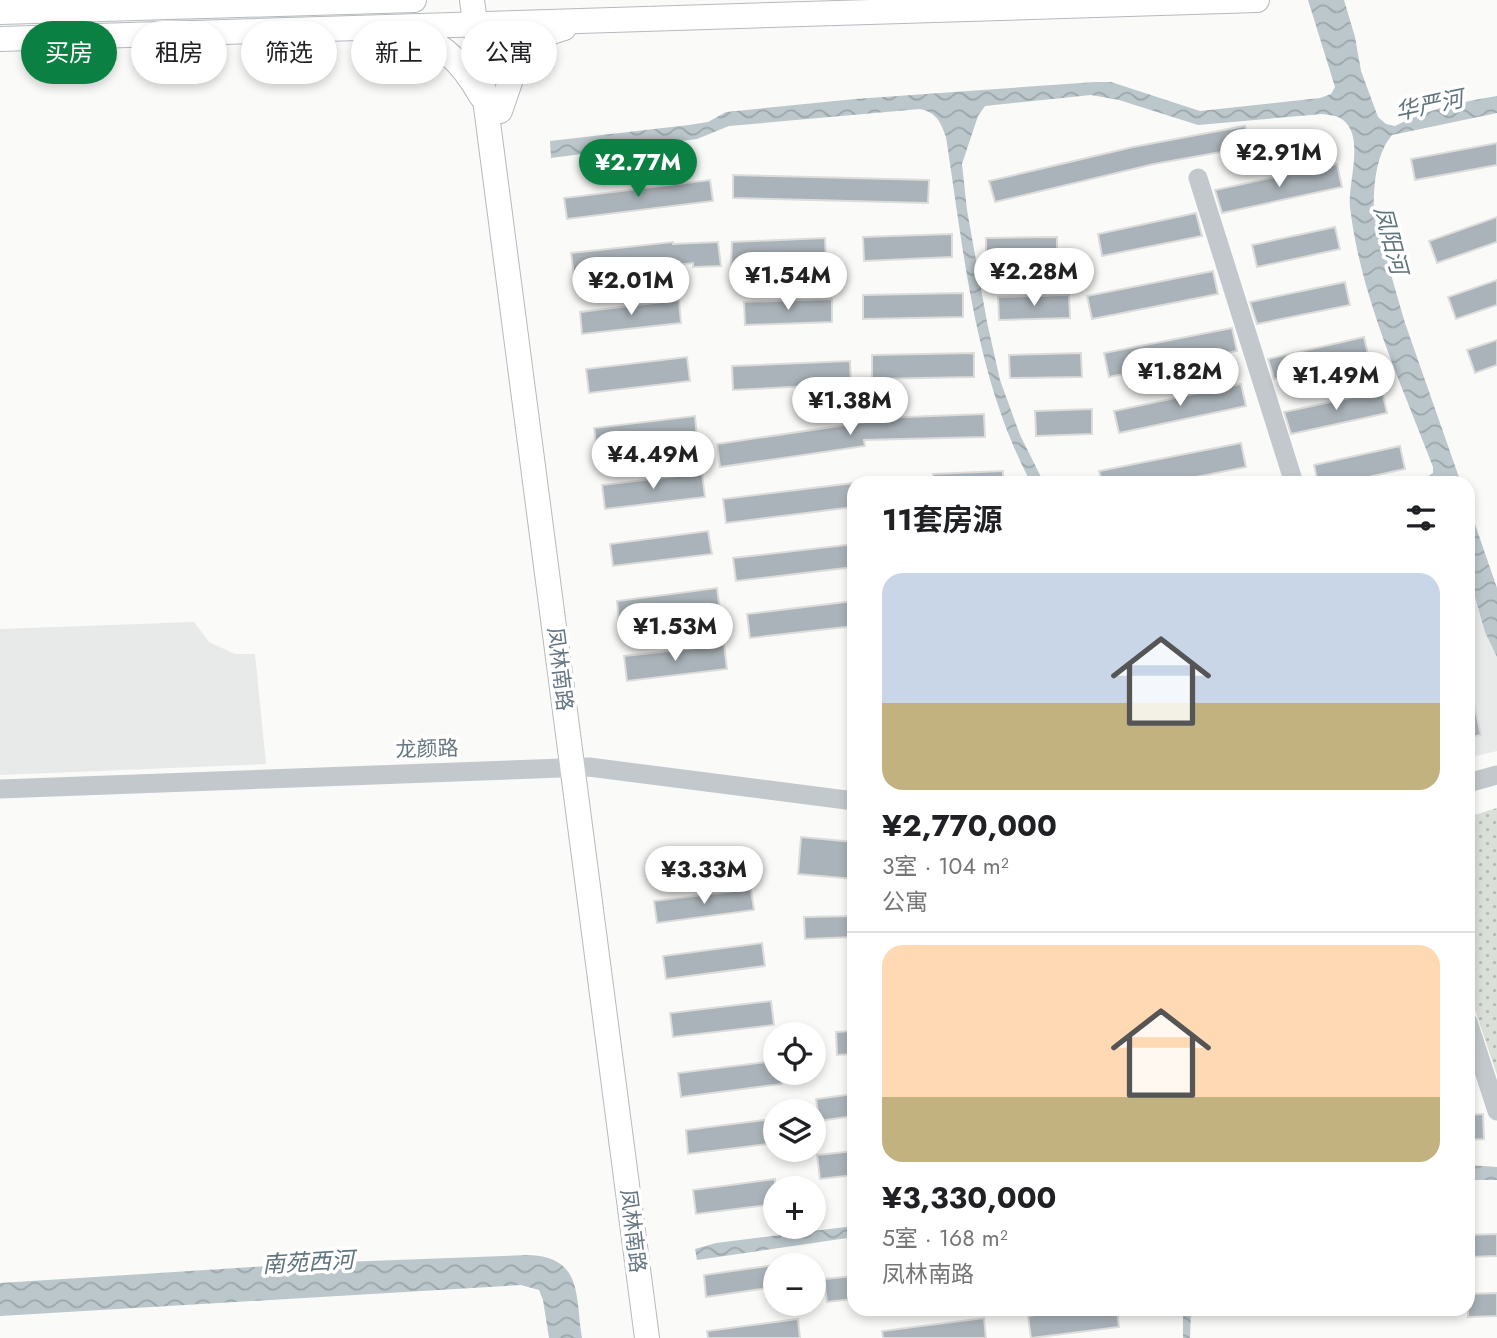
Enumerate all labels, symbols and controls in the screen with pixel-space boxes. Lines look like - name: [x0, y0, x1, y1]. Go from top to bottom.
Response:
- chip: 买房: [21, 21, 117, 84]
- chip: 租房: [131, 21, 227, 84]
- chip: 筛选: [241, 21, 337, 84]
- chip: 新上: [351, 21, 447, 84]
- chip: 公寓: [461, 21, 557, 84]
- water label: 华严河: [1392, 80, 1470, 129]
- pin: ¥2.91M: [1222, 130, 1336, 189]
- text: ¥2.91M: [1236, 135, 1322, 169]
- pin: ¥2.77M: [581, 140, 695, 199]
- text: ¥2.77M: [595, 145, 681, 179]
- water label: 凤阳河: [1366, 202, 1417, 282]
- pin: ¥2.28M: [977, 248, 1091, 308]
- pin: ¥1.54M: [731, 252, 845, 312]
- text: ¥2.28M: [990, 254, 1078, 288]
- pin: ¥2.01M: [574, 258, 688, 317]
- text: ¥1.54M: [745, 258, 831, 292]
- text: ¥2.01M: [588, 263, 674, 297]
- pin: ¥1.82M: [1123, 348, 1237, 408]
- pin: ¥1.49M: [1279, 352, 1393, 412]
- text: ¥1.82M: [1138, 354, 1222, 388]
- text: ¥1.49M: [1293, 358, 1379, 392]
- pin: ¥1.38M: [793, 378, 907, 437]
- text: ¥1.38M: [808, 383, 892, 417]
- pin: ¥4.49M: [596, 432, 710, 491]
- text: ¥4.49M: [608, 437, 698, 471]
- text: 11套房源: [882, 498, 1003, 541]
- icon: filters: [1402, 499, 1440, 537]
- pin: ¥1.53M: [618, 604, 732, 663]
- text: ¥1.53M: [633, 609, 717, 643]
- icon: home: [1098, 618, 1224, 744]
- street label: 凤林南路: [540, 625, 580, 713]
- street label: 龙颜路: [395, 733, 459, 765]
- text: ¥2,770,000: [882, 804, 1057, 847]
- pin: ¥3.33M: [647, 846, 761, 906]
- text: 3室 · 104 m²: [882, 849, 1009, 883]
- text: ¥3.33M: [661, 852, 747, 886]
- text: 公寓: [882, 885, 928, 919]
- icon: home: [1098, 990, 1224, 1116]
- map controls: [763, 1022, 826, 1316]
- button: locate: [763, 1022, 826, 1085]
- button: layers: [763, 1099, 826, 1162]
- button: +: [763, 1176, 826, 1239]
- text: ¥3,330,000: [882, 1176, 1056, 1219]
- street label: 凤林南路: [613, 1187, 653, 1275]
- text: 5室 · 168 m²: [882, 1221, 1008, 1255]
- water label: 南苑西河: [261, 1242, 359, 1281]
- button: −: [763, 1253, 826, 1316]
- text: 凤林南路: [882, 1257, 974, 1291]

